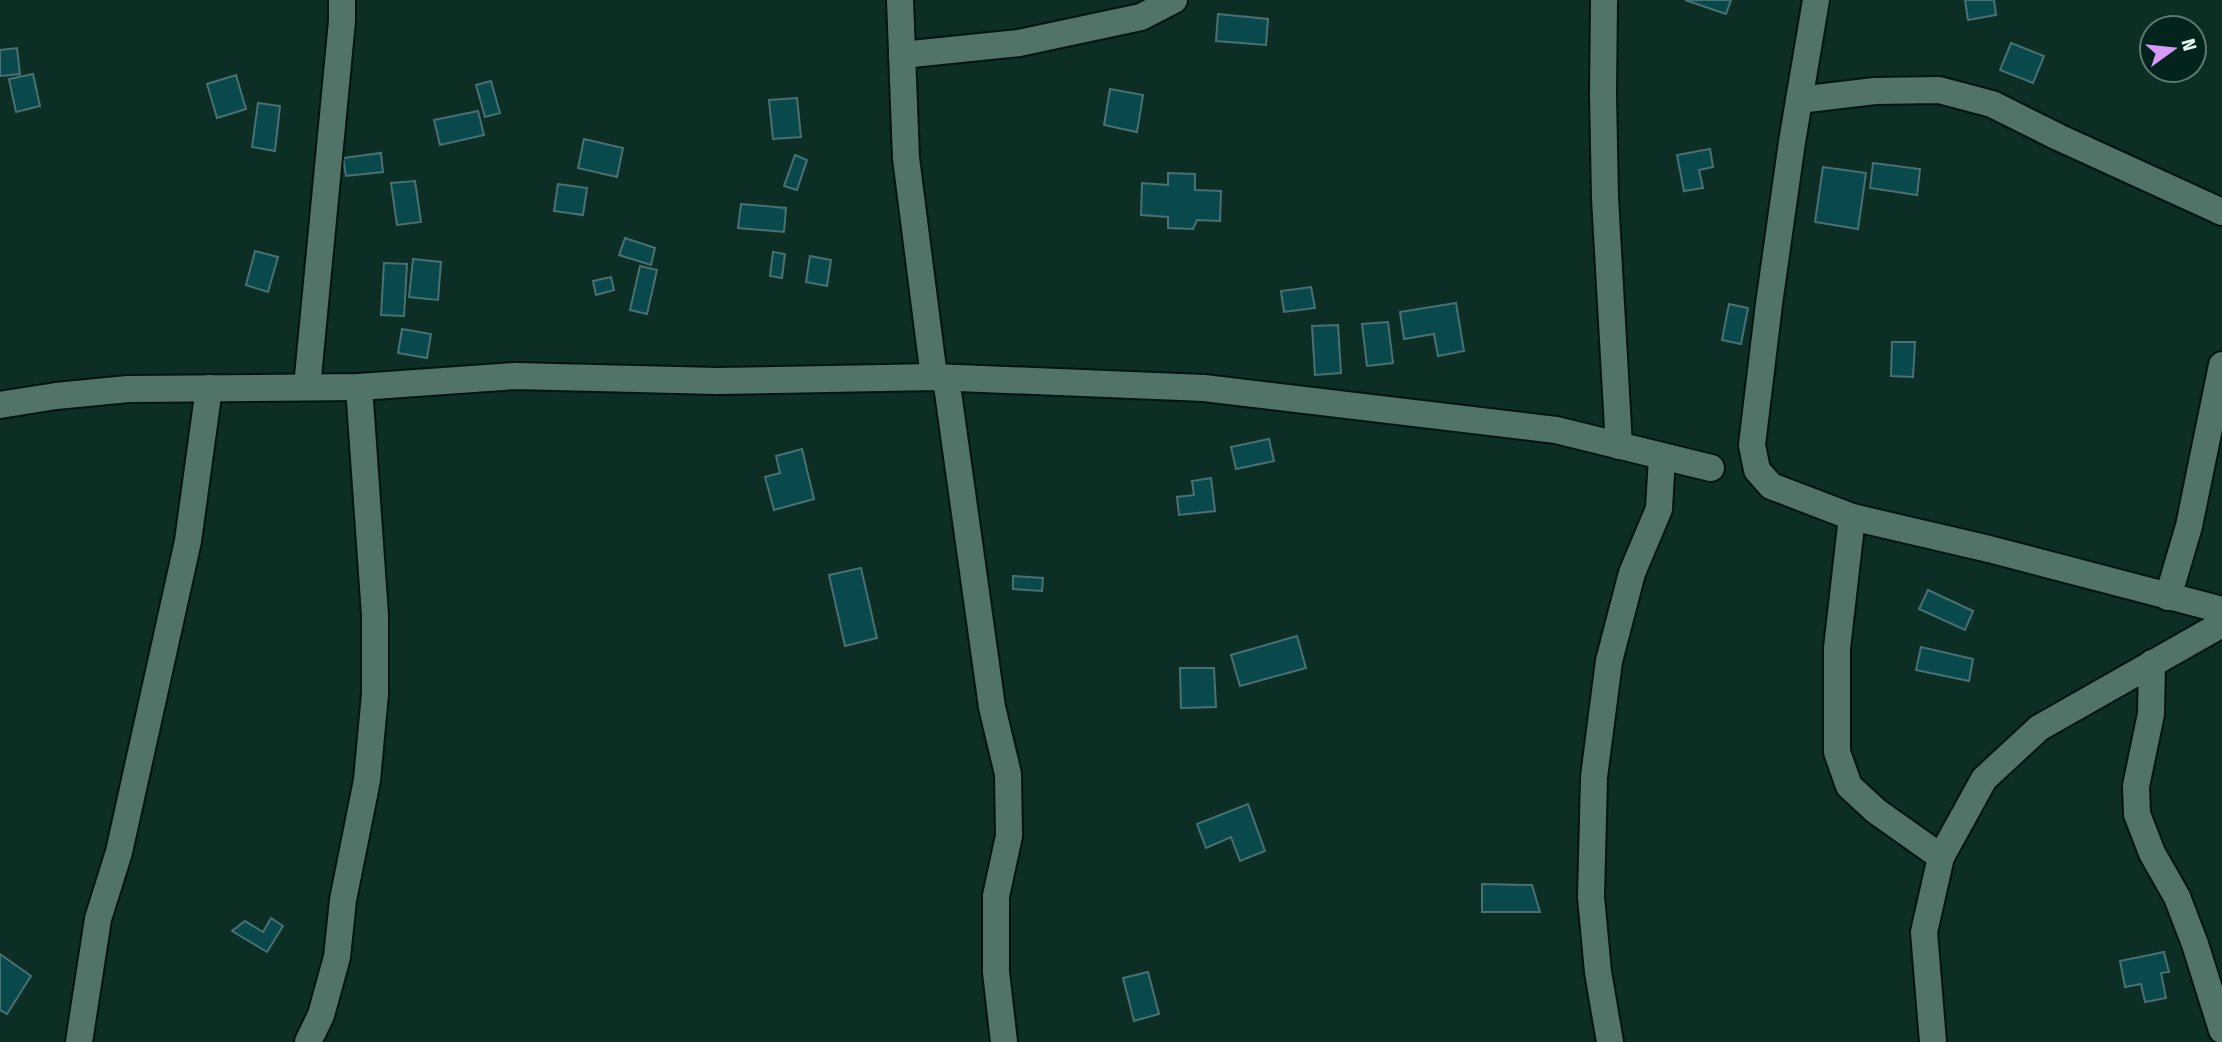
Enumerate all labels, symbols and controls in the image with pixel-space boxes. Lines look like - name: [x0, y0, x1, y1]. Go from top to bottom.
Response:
- north arrow: [2138, 14, 2208, 84]
- text: N: [2176, 36, 2202, 53]

